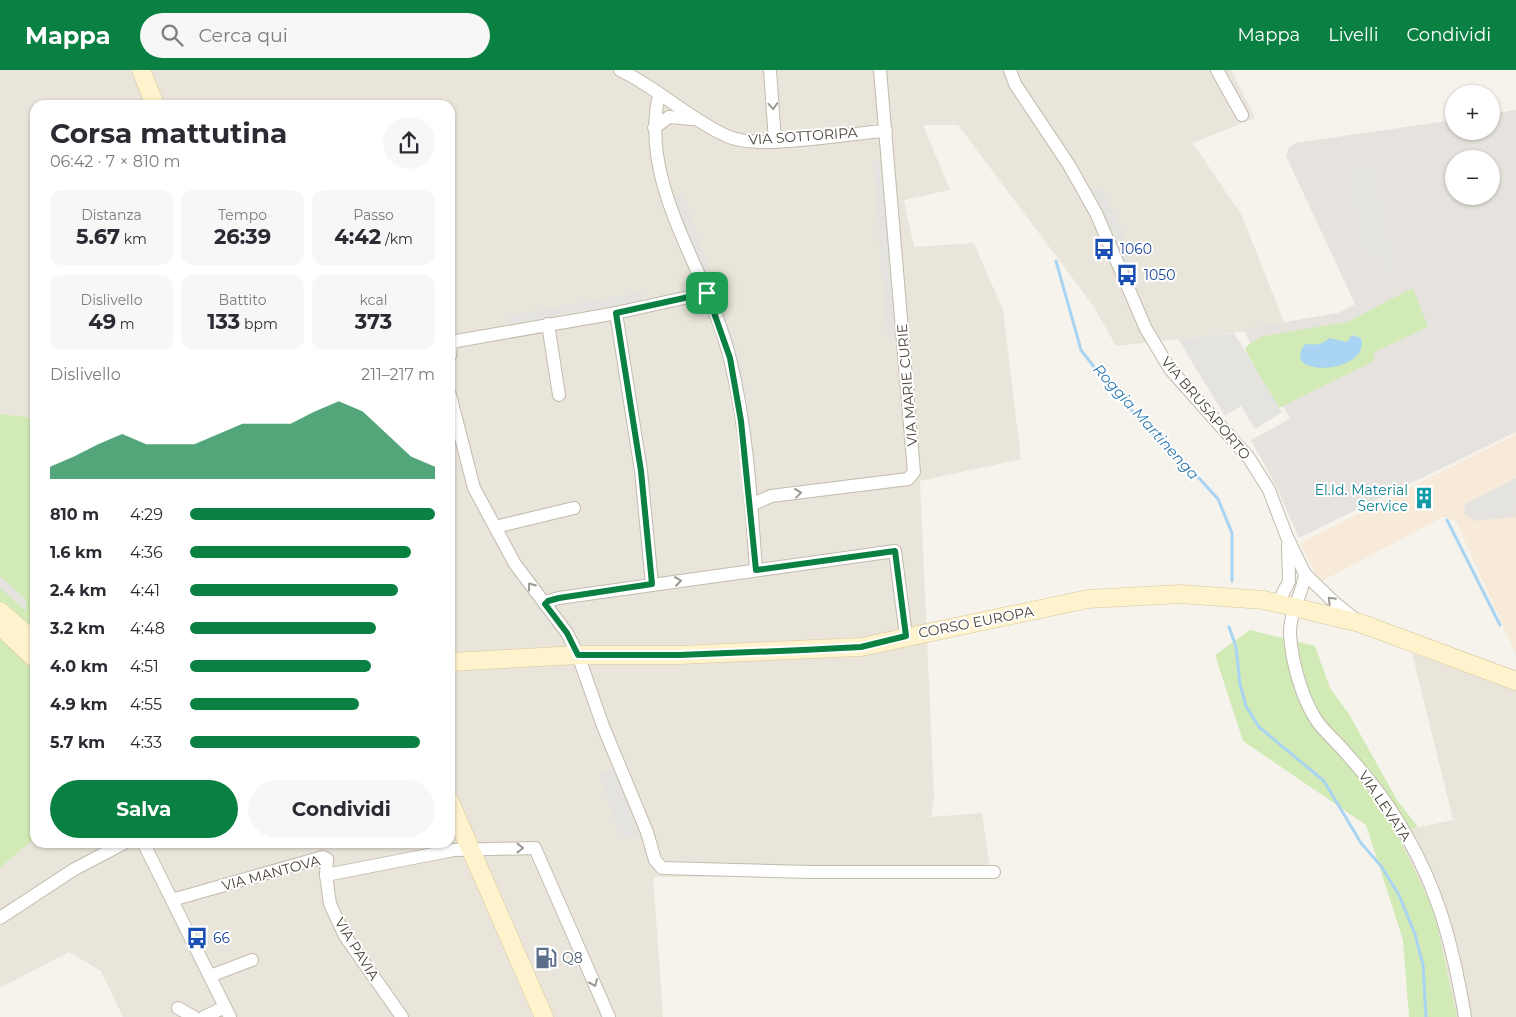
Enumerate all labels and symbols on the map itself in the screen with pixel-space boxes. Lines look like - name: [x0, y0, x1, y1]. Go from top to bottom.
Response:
- one-way arrow: [767, 102, 778, 110]
- street label: VIA SOTTORIPA: [748, 123, 859, 149]
- bus stop icon: 1060: [1091, 236, 1117, 262]
- place label: 1060: [1120, 240, 1152, 258]
- bus stop icon: 1050: [1114, 262, 1140, 288]
- place label: 1050: [1144, 266, 1176, 284]
- pin: [686, 272, 728, 314]
- street label: VIA MARIE CURIE: [893, 323, 921, 447]
- street label: VIA BRUSAPORTO: [1158, 353, 1255, 464]
- water label: Roggia Martinenga: [1089, 360, 1203, 484]
- place label: El.Id. Material Service: [1315, 481, 1408, 515]
- building icon: El.Id. Material Service: [1411, 485, 1437, 511]
- one-way arrow: [794, 488, 802, 499]
- one-way arrow: [673, 576, 682, 586]
- one-way arrow: [528, 582, 537, 592]
- one-way arrow: [1328, 597, 1337, 606]
- street label: CORSO EUROPA: [917, 602, 1036, 642]
- street label: VIA LEVATA: [1355, 767, 1416, 846]
- one-way arrow: [517, 843, 525, 853]
- street label: VIA MANTOVA: [220, 851, 323, 895]
- street label: VIA PAVIA: [331, 914, 384, 984]
- bus stop icon: 66: [184, 925, 210, 951]
- place label: 66: [213, 929, 231, 947]
- fuel station icon: Q8: [533, 945, 559, 971]
- place label: Q8: [562, 949, 583, 967]
- one-way arrow: [588, 978, 599, 987]

